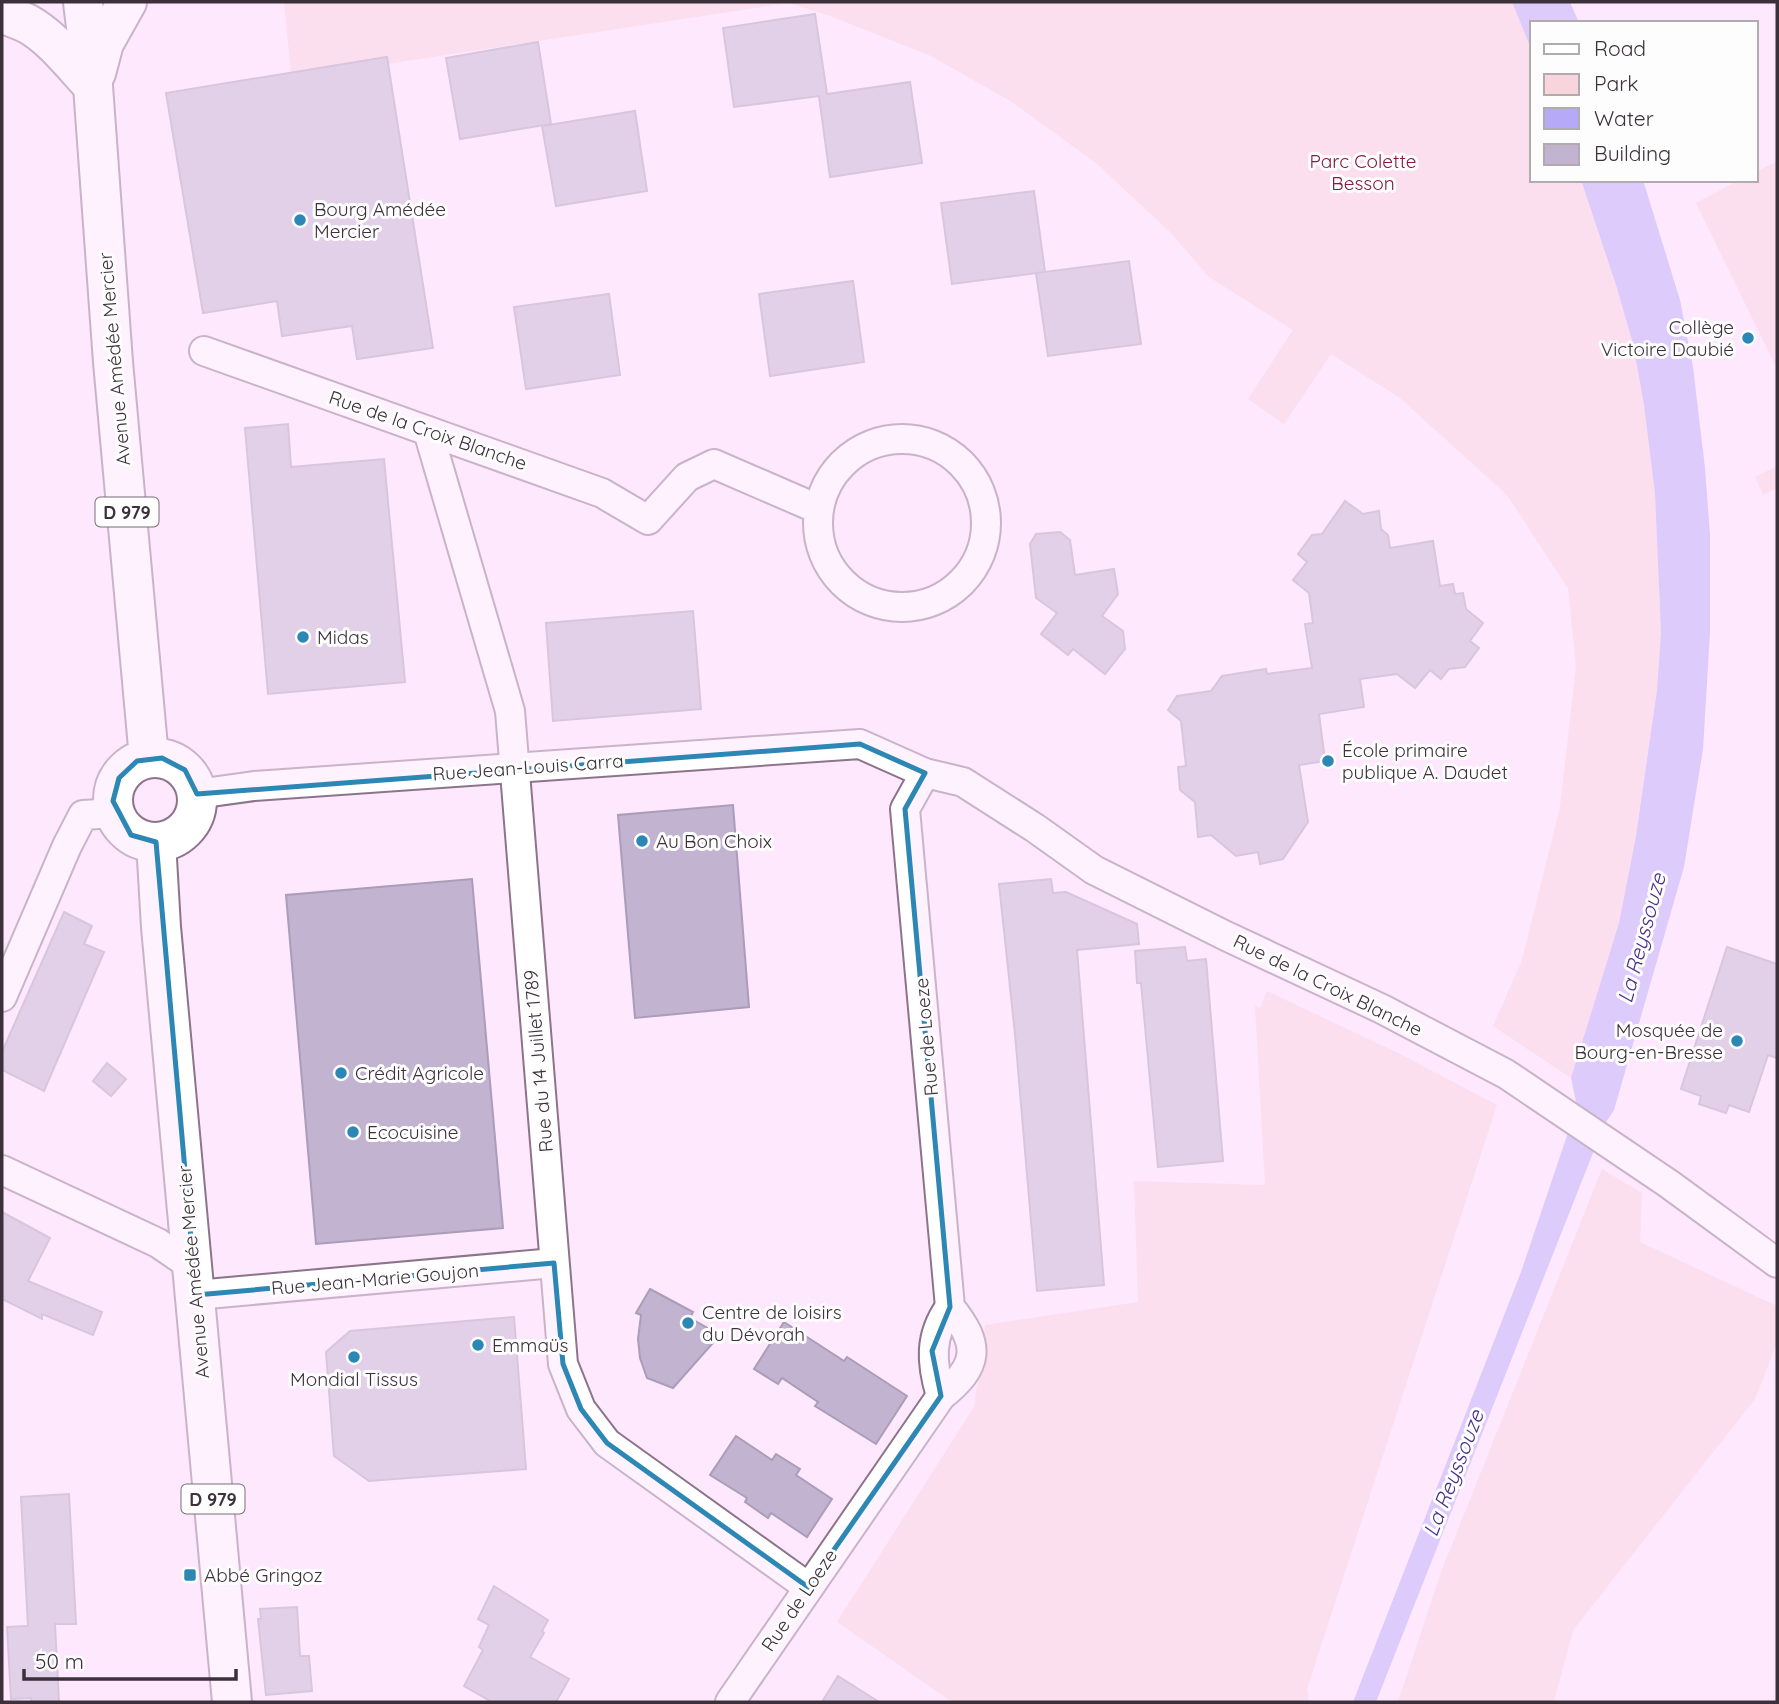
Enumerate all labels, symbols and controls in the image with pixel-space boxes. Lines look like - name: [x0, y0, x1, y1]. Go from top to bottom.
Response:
- legend: [1530, 21, 1758, 182]
- text: Road: [1594, 35, 1646, 61]
- text: Park: [1594, 70, 1638, 96]
- text: Water: [1594, 105, 1654, 131]
- text: Building: [1594, 140, 1671, 166]
- park label: Parc Colette Besson: [1310, 149, 1417, 195]
- place label: Bourg Amédée Mercier: [314, 197, 446, 243]
- marker: Bourg Amédée Mercier: [292, 212, 308, 228]
- street label: Avenue Amédée Mercier: [93, 251, 135, 467]
- place label: Collège Victoire Daubié: [1601, 315, 1734, 361]
- marker: Collège Victoire Daubié: [1740, 330, 1756, 346]
- street label: Rue de la Croix Blanche: [326, 385, 530, 475]
- road number: D 979: [96, 498, 158, 526]
- place label: Midas: [317, 625, 369, 649]
- marker: Midas: [295, 629, 311, 645]
- place label: École primaire publique A. Daudet: [1342, 738, 1508, 784]
- street label: Rue Jean-Louis Carra: [432, 748, 624, 786]
- marker: École primaire publique A. Daudet: [1320, 753, 1336, 769]
- place label: Au Bon Choix: [656, 829, 772, 853]
- marker: Au Bon Choix: [634, 833, 650, 849]
- water label: La Reyssouze: [1611, 869, 1671, 1006]
- street label: Rue de la Croix Blanche: [1229, 929, 1427, 1041]
- street label: Rue du 14 Juillet 1789: [518, 969, 558, 1153]
- street label: Rue de Loeze: [909, 977, 943, 1097]
- place label: Mosquée de Bourg-en-Bresse: [1574, 1018, 1723, 1064]
- marker: Mosquée de Bourg-en-Bresse: [1729, 1033, 1745, 1049]
- place label: Crédit Agricole: [355, 1061, 484, 1085]
- marker: Crédit Agricole: [333, 1065, 349, 1081]
- place label: Ecocuisine: [367, 1120, 458, 1144]
- marker: Ecocuisine: [345, 1124, 361, 1140]
- street label: Avenue Amédée Mercier: [172, 1164, 214, 1380]
- street label: Rue Jean-Marie Goujon: [270, 1258, 480, 1300]
- place label: Centre de loisirs du Dévorah: [702, 1300, 842, 1346]
- marker: Centre de loisirs du Dévorah: [680, 1315, 696, 1331]
- place label: Emmaüs: [492, 1333, 569, 1357]
- marker: Emmaüs: [470, 1337, 486, 1353]
- marker: Mondial Tissus: [346, 1349, 362, 1365]
- place label: Mondial Tissus: [290, 1367, 418, 1391]
- water label: La Reyssouze: [1417, 1405, 1489, 1540]
- road number: D 979: [182, 1484, 244, 1514]
- street label: Rue de Loeze: [756, 1544, 842, 1656]
- place label: Abbé Gringoz: [204, 1563, 323, 1587]
- marker: Abbé Gringoz: [182, 1567, 198, 1583]
- scale bar: [24, 1638, 236, 1682]
- text: 50 m: [35, 1648, 84, 1674]

